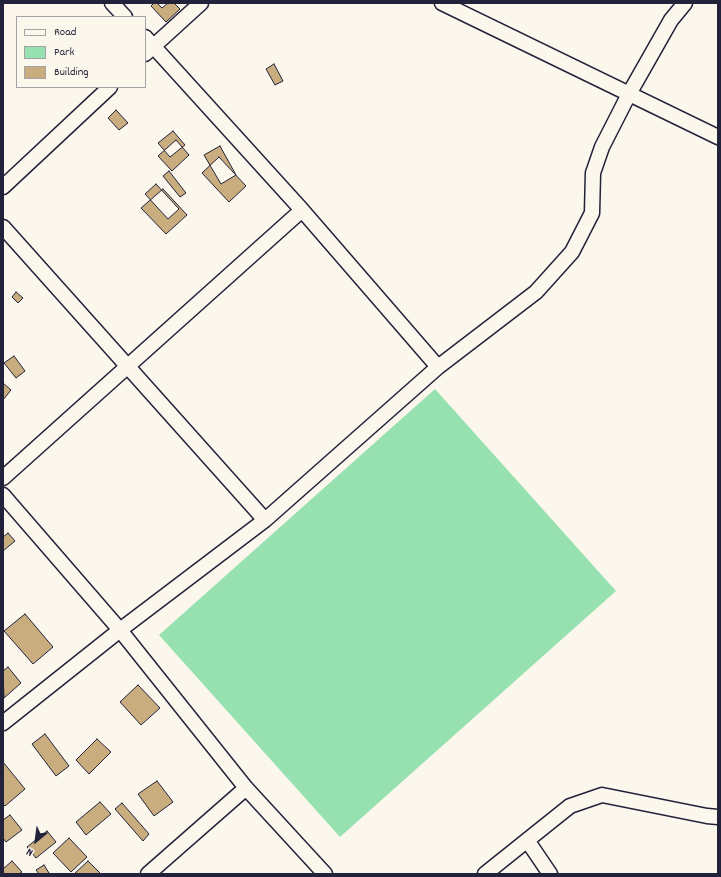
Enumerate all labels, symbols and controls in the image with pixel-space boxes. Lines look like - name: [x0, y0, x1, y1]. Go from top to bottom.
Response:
- legend: [16, 16, 146, 88]
- text: Road: [54, 24, 76, 41]
- text: Park: [54, 44, 74, 61]
- text: Building: [54, 64, 89, 81]
- north arrow: [16, 821, 56, 861]
- text: N: [24, 843, 36, 860]

